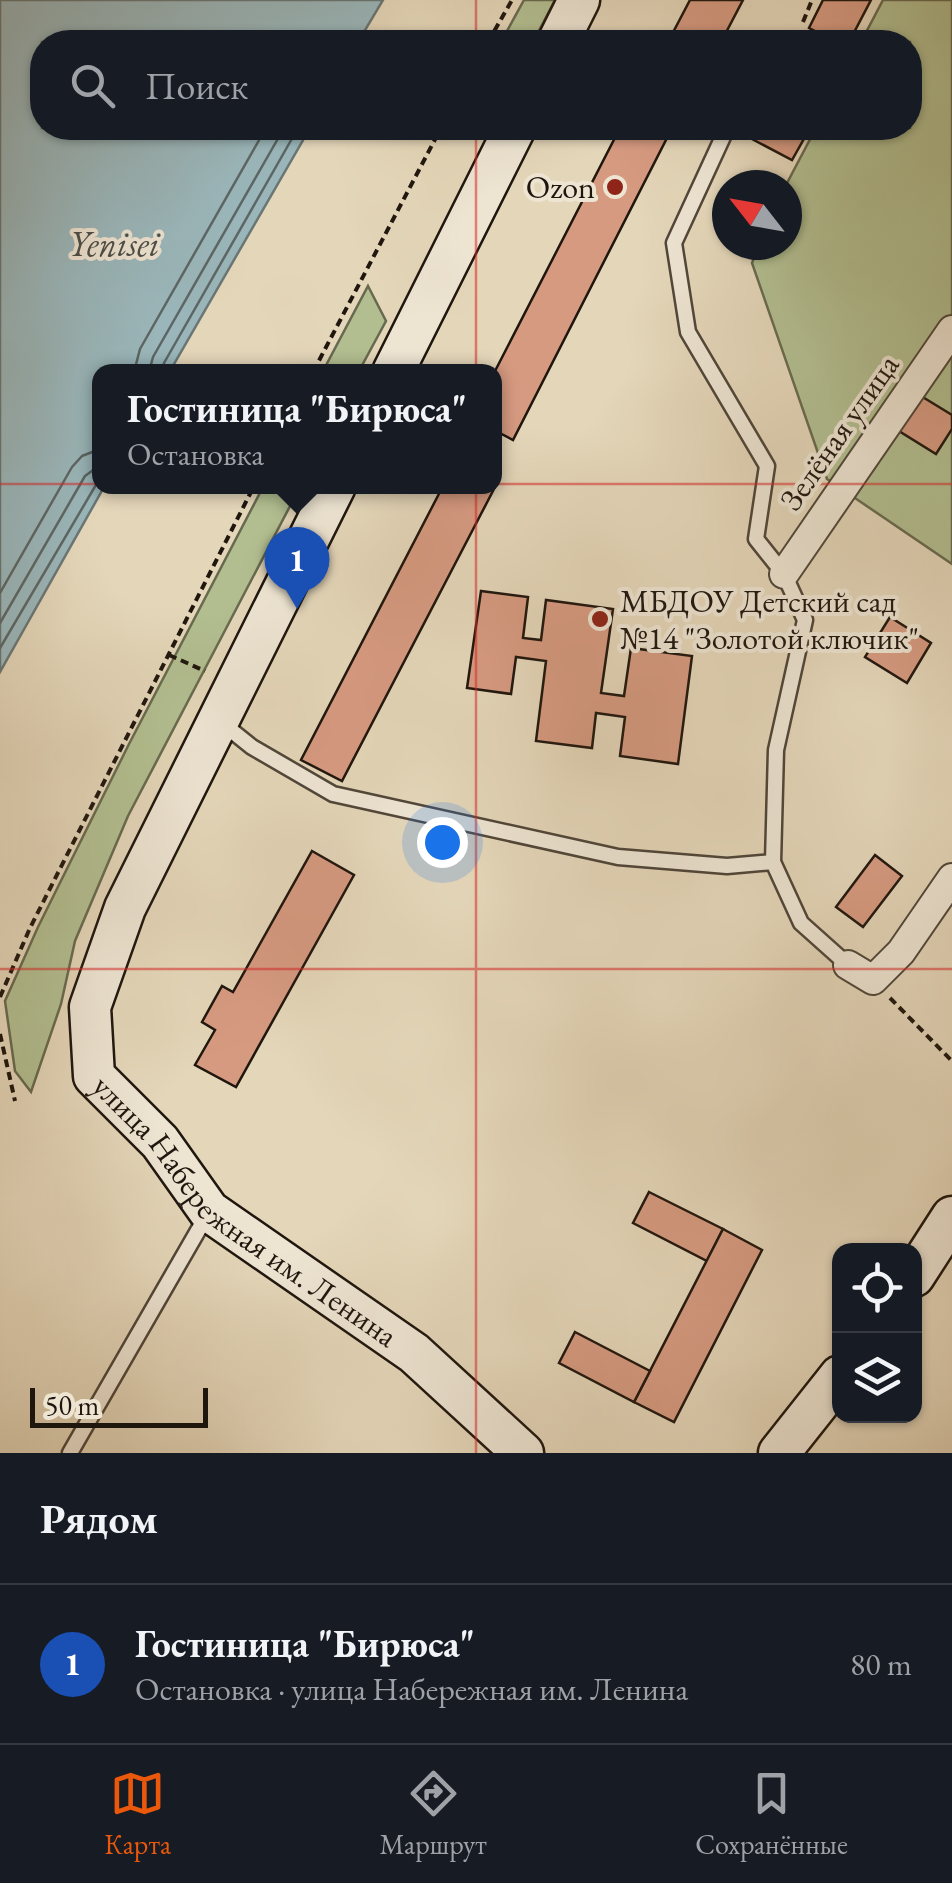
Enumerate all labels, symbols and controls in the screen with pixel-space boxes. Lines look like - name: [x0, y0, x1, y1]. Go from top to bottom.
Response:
- search box: [30, 30, 922, 140]
- icon: search: [65, 58, 120, 113]
- text: Поиск: [145, 61, 248, 110]
- place label: Ozon: [526, 166, 595, 208]
- north arrow: [712, 170, 802, 260]
- marker: Ozon: [604, 176, 626, 198]
- water label: Yenisei: [69, 221, 161, 266]
- street label: Зелёная улица: [770, 345, 908, 518]
- popup: [92, 364, 502, 494]
- text: Гостиница "Бирюса": [127, 384, 467, 433]
- text: Остановка: [127, 433, 264, 475]
- pin: 1: [264, 526, 330, 609]
- place label: МБДОУ Детский сад №14 "Золотой ключик": [620, 580, 919, 659]
- marker: МБДОУ Детский сад №14 "Золотой ключик": [589, 608, 611, 630]
- your location: [417, 817, 468, 868]
- street label: улица Набережная им. Ленина: [83, 1065, 406, 1357]
- map controls: [832, 1243, 922, 1423]
- button: locate: [832, 1243, 922, 1333]
- button: layers: [832, 1333, 922, 1423]
- scale bar: [30, 1383, 208, 1428]
- text: 50 m: [45, 1387, 99, 1423]
- text: Рядом: [40, 1491, 158, 1546]
- text: Гостиница "Бирюса": [135, 1619, 475, 1668]
- text: 1: [64, 1643, 81, 1685]
- text: 80 m: [850, 1643, 912, 1685]
- text: Остановка · улица Набережная им. Ленина: [135, 1668, 688, 1710]
- tab: Карта: [104, 1766, 171, 1862]
- tab: Маршрут: [379, 1766, 487, 1862]
- tab: Сохранённые: [695, 1766, 848, 1862]

